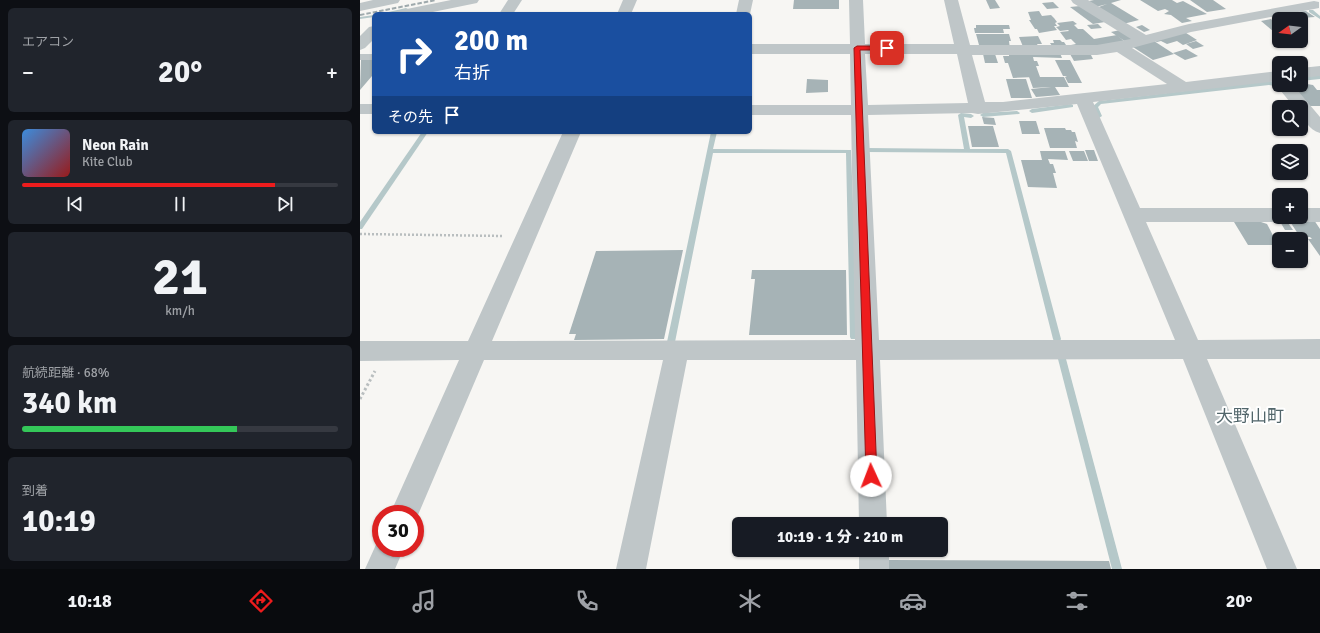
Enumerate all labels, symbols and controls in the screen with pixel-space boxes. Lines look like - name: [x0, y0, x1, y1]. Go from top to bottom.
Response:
- north arrow: [1272, 12, 1308, 48]
- map controls: [1272, 12, 1308, 268]
- text: 200 m: [454, 24, 528, 58]
- icon: right: [388, 28, 440, 80]
- pin: [870, 31, 904, 65]
- text: エアコン: [22, 34, 74, 50]
- icon: arrive: [876, 37, 898, 59]
- text: 20°: [158, 54, 202, 91]
- button: sound: [1272, 56, 1308, 92]
- text: −: [22, 59, 34, 86]
- text: +: [326, 59, 338, 86]
- text: 右折: [454, 62, 490, 84]
- button: search: [1272, 100, 1308, 136]
- icon: arrive: [441, 104, 463, 126]
- text: その先: [388, 108, 433, 126]
- text: Neon Rain: [82, 136, 149, 154]
- button: layers: [1272, 144, 1308, 180]
- text: Kite Club: [82, 154, 133, 170]
- button: +: [1272, 188, 1308, 224]
- icon: previous: [64, 193, 86, 215]
- icon: pause: [169, 193, 191, 215]
- icon: next: [274, 193, 296, 215]
- button: −: [1272, 232, 1308, 268]
- text: 21: [152, 245, 208, 309]
- text: km/h: [165, 303, 195, 319]
- text: 航続距離 · 68%: [22, 365, 110, 381]
- text: 340 km: [22, 385, 117, 422]
- district label: 大野山町: [1216, 406, 1284, 427]
- position arrow: [850, 455, 892, 497]
- text: 到着: [22, 483, 48, 499]
- text: 10:19: [22, 503, 96, 540]
- speed limit sign: 30: [372, 505, 424, 557]
- text: 10:19 · 1 分 · 210 m: [777, 528, 903, 546]
- icon: directions: [247, 587, 275, 615]
- icon: music: [410, 587, 438, 615]
- icon: phone: [573, 587, 601, 615]
- icon: climate: [736, 587, 764, 615]
- icon: car: [899, 587, 927, 615]
- icon: filters: [1063, 587, 1091, 615]
- text: 10:18: [68, 590, 112, 612]
- text: 20°: [1226, 590, 1252, 612]

